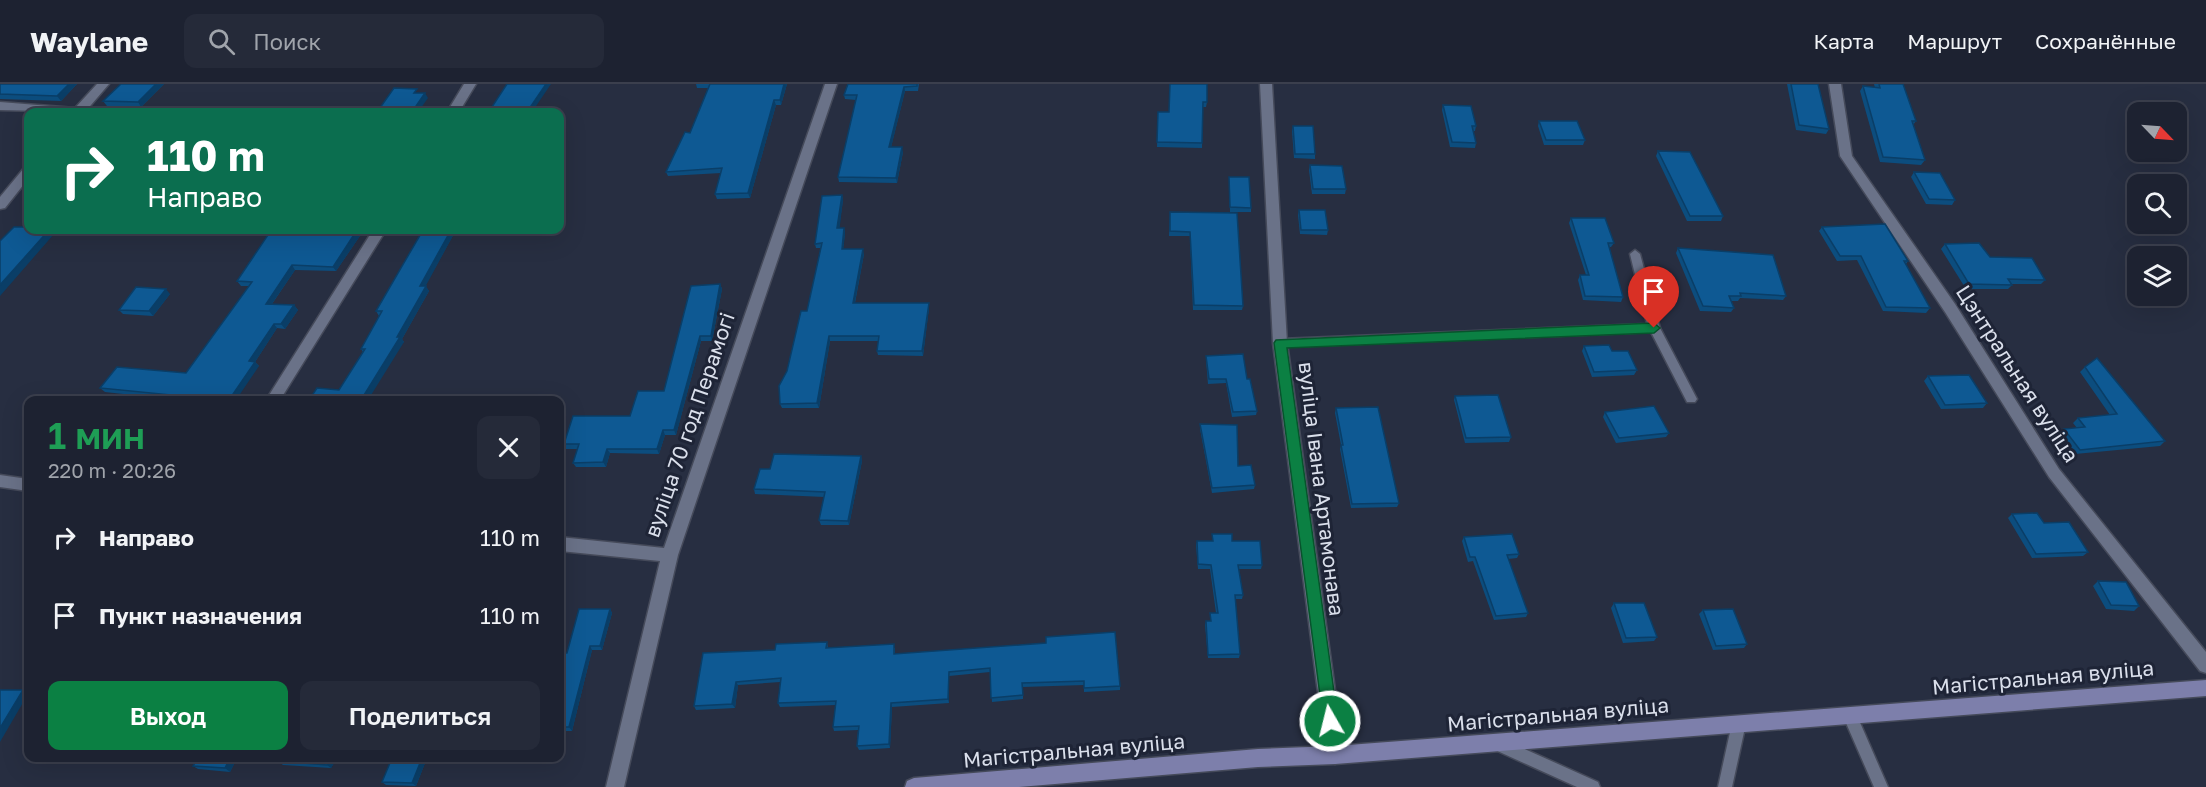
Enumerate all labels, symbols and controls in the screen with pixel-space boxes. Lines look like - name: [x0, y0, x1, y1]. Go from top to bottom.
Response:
- search box: [184, 14, 604, 68]
- text: Waylane: [30, 25, 148, 58]
- icon: search: [205, 25, 238, 58]
- text: Поиск: [253, 28, 321, 55]
- text: Карта: [1813, 28, 1874, 54]
- text: Маршрут: [1907, 28, 2002, 54]
- text: Сохранённые: [2035, 28, 2176, 54]
- north arrow: [2127, 102, 2187, 162]
- map controls: [2127, 102, 2187, 306]
- text: 110 m: [147, 130, 265, 180]
- icon: right: [48, 132, 126, 210]
- button: search: [2127, 174, 2187, 234]
- text: Направо: [147, 181, 262, 213]
- button: layers: [2127, 246, 2187, 306]
- pin: [1628, 266, 1679, 328]
- icon: arrive: [1637, 275, 1670, 308]
- street label: Цэнтральная вуліца: [1951, 280, 2085, 467]
- street label: вуліца 70 год Перамогі: [638, 309, 740, 540]
- street label: вуліца Івана Артамонава: [1293, 360, 1350, 617]
- text: 1 мин: [48, 414, 145, 457]
- button: close: [477, 416, 540, 479]
- text: 220 m · 20:26: [48, 458, 176, 482]
- icon: right: [48, 521, 81, 554]
- text: Направо: [99, 524, 194, 551]
- text: 110 m: [480, 524, 540, 551]
- icon: arrive: [48, 599, 81, 632]
- text: Пункт назначения: [99, 602, 302, 629]
- text: 110 m: [480, 602, 540, 629]
- street label: Магістральная вуліца: [1931, 654, 2155, 700]
- button: Выход: [48, 681, 288, 750]
- button: Поделиться: [300, 681, 540, 750]
- position arrow: [1298, 689, 1362, 753]
- street label: Магістральная вуліца: [1446, 691, 1670, 737]
- street label: Магістральная вуліца: [962, 727, 1186, 773]

